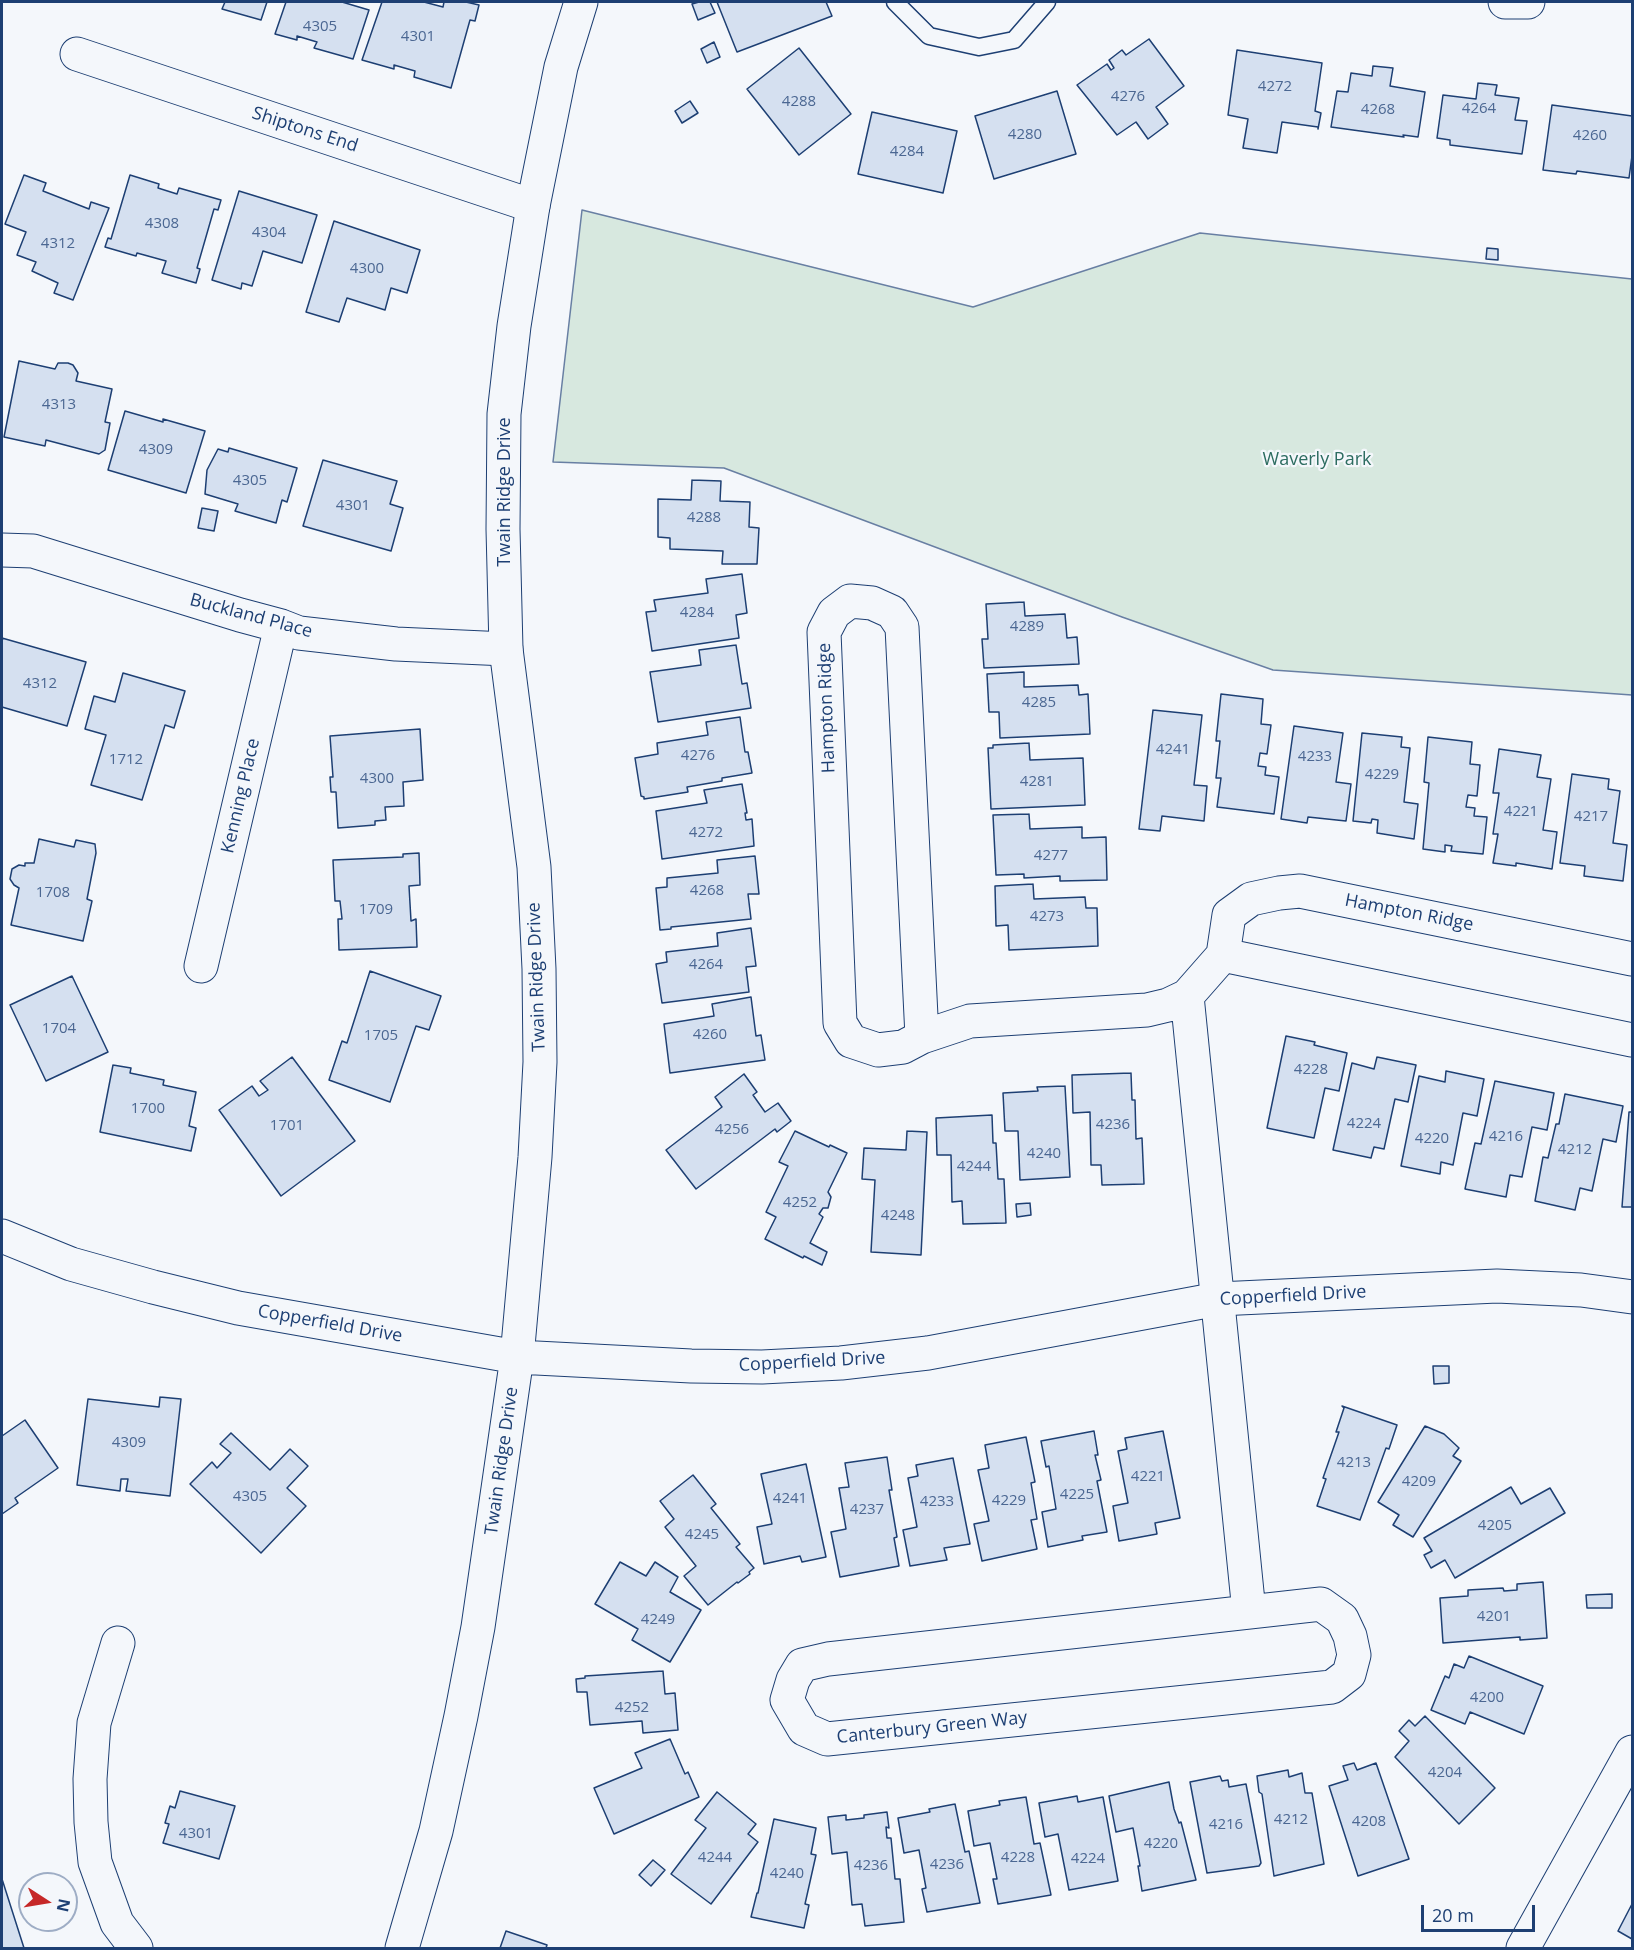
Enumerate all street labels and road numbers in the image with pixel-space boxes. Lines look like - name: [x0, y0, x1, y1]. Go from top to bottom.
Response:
- street label: Shiptons End: [249, 103, 361, 157]
- street label: Twain Ridge Drive: [494, 417, 516, 567]
- street label: Buckland Place: [187, 589, 315, 643]
- street label: Hampton Ridge: [814, 642, 840, 774]
- street label: Kenning Place: [217, 736, 265, 856]
- street label: Hampton Ridge: [1343, 890, 1475, 936]
- street label: Twain Ridge Drive: [524, 902, 550, 1052]
- street label: Copperfield Drive: [1219, 1281, 1367, 1311]
- street label: Copperfield Drive: [256, 1301, 404, 1347]
- street label: Copperfield Drive: [738, 1347, 886, 1377]
- street label: Twain Ridge Drive: [481, 1386, 523, 1536]
- street label: Canterbury Green Way: [836, 1707, 1028, 1749]

